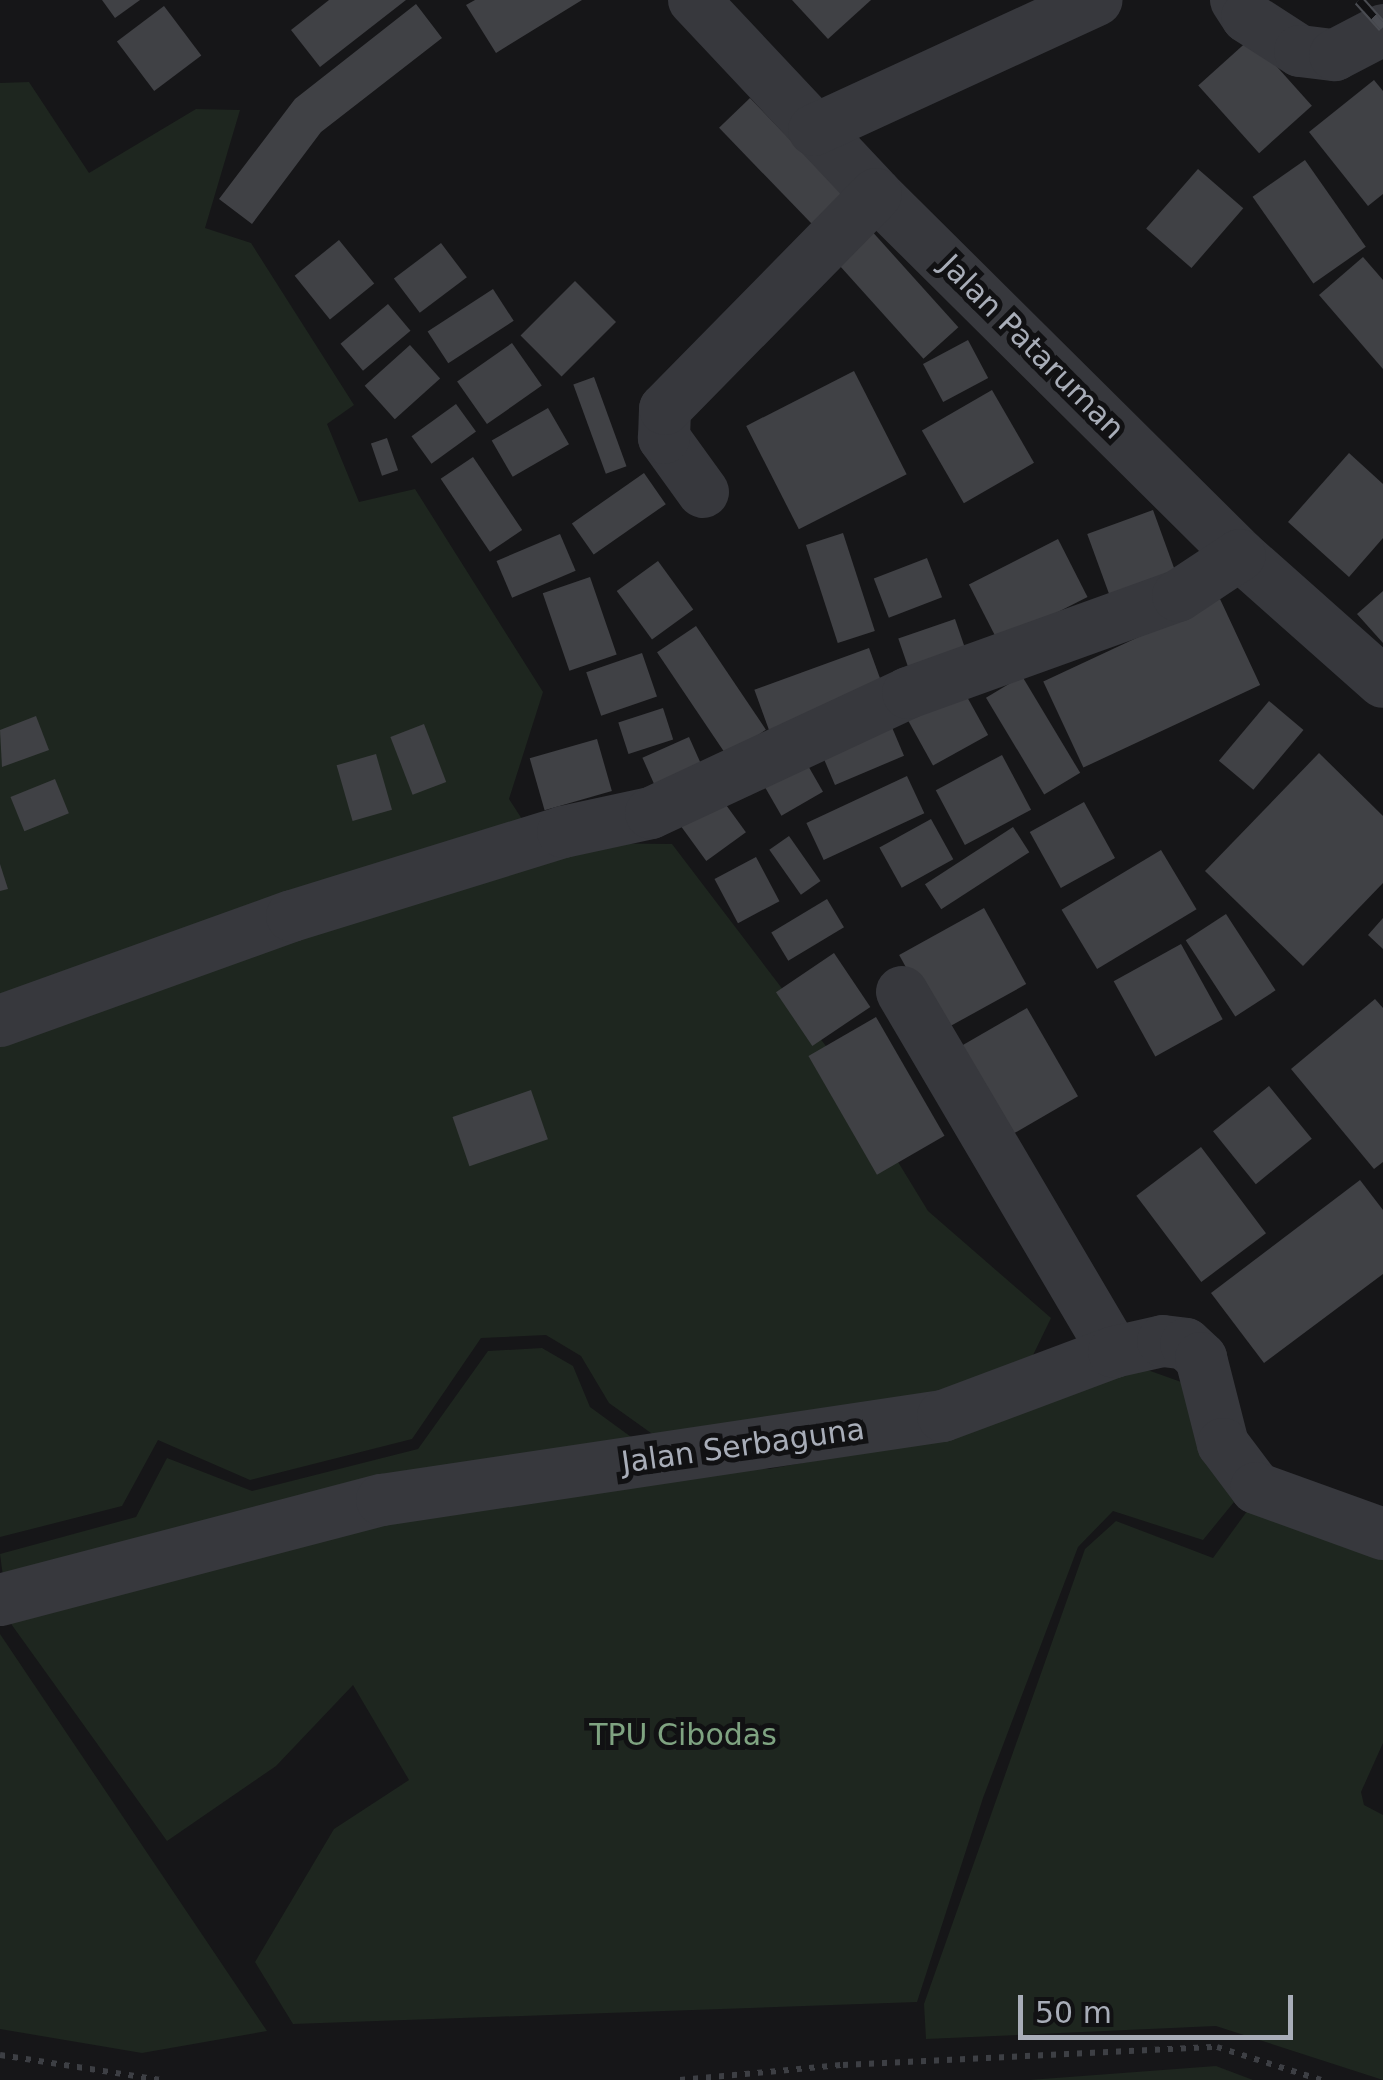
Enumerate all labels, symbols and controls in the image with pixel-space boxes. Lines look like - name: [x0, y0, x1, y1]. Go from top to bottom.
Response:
- street label: Jalan Pataruman: [932, 247, 1132, 447]
- street label: Jalan Serbaguna: [619, 1411, 867, 1481]
- park label: TPU Cibodas: [589, 1717, 777, 1753]
- scale bar: [1023, 1975, 1298, 2037]
- text: 50 m: [1035, 1995, 1112, 2030]

